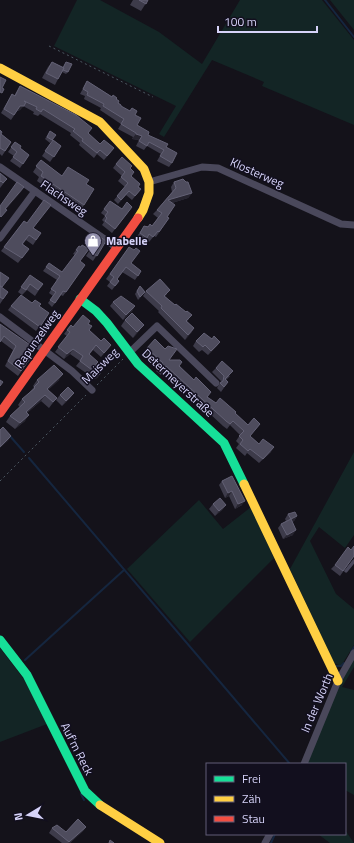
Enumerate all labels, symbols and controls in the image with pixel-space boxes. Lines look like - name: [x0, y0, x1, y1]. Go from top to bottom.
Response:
- scale bar: [218, 8, 317, 34]
- text: 100 m: [224, 12, 257, 31]
- street label: Klosterweg: [227, 152, 287, 193]
- street label: Flachsweg: [37, 175, 92, 220]
- shop icon: Mabelle: [83, 231, 103, 256]
- place label: Mabelle: [106, 231, 148, 250]
- street label: Rapunzelweg: [9, 305, 64, 372]
- street label: Maisweg: [77, 343, 123, 388]
- street label: Determeyerstraße: [138, 344, 219, 421]
- street label: In der Worth: [296, 670, 338, 735]
- street label: Auf'm Reck: [56, 719, 99, 779]
- legend: [206, 763, 346, 835]
- text: Frei: [242, 769, 261, 788]
- text: Zäh: [242, 789, 261, 808]
- north arrow: [8, 795, 48, 835]
- text: Stau: [242, 809, 265, 828]
- text: N: [10, 812, 27, 822]

